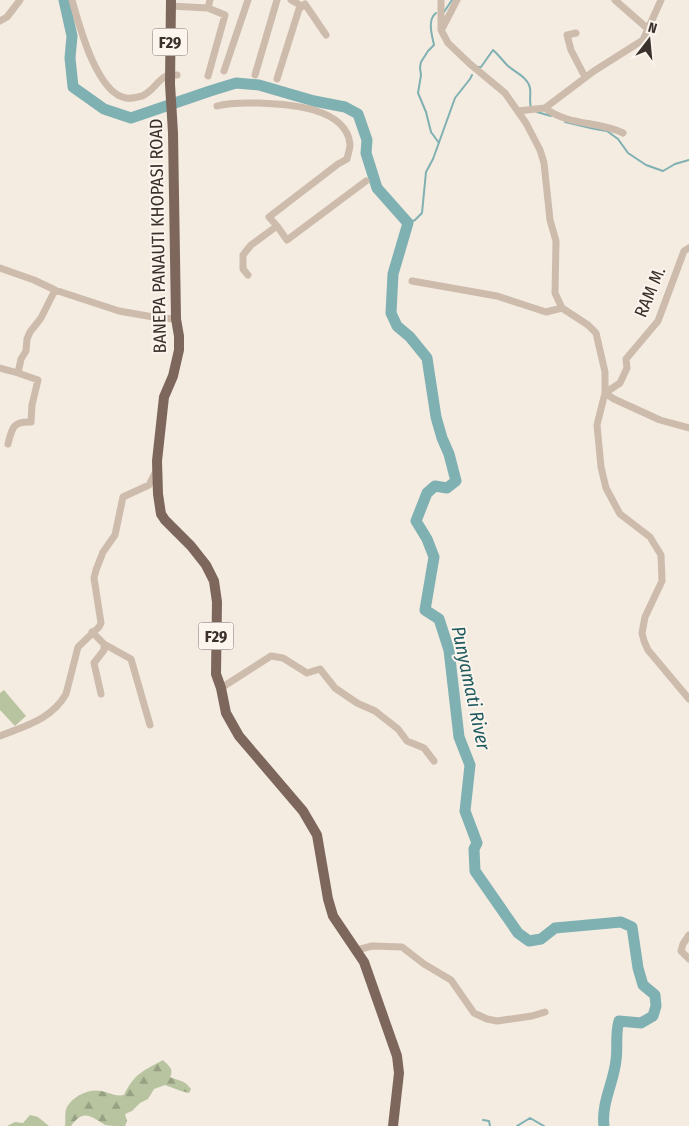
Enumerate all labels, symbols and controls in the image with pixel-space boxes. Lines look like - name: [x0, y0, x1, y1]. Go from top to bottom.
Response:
- north arrow: [624, 15, 674, 65]
- text: N: [646, 19, 659, 37]
- road number: F29: [152, 28, 188, 56]
- street label: BANEPA PANAUTI KHOPASI ROAD: [145, 119, 171, 353]
- street label: RAM M.: [630, 263, 671, 321]
- road number: F29: [198, 622, 234, 650]
- water label: Punyamati River: [447, 624, 496, 753]

